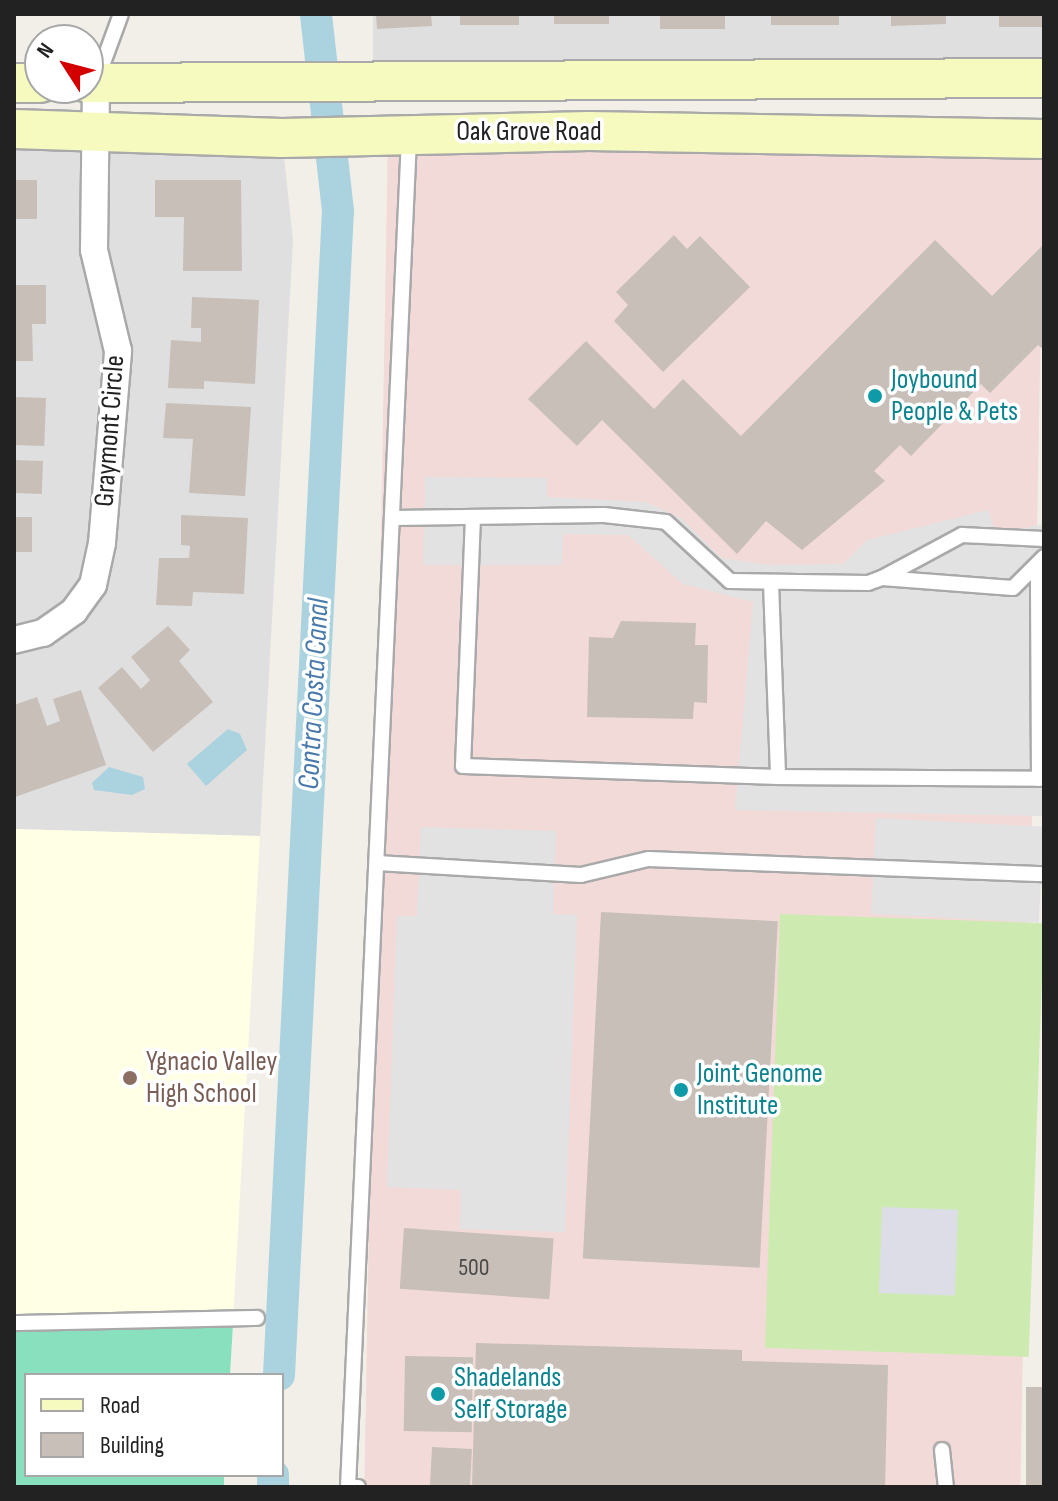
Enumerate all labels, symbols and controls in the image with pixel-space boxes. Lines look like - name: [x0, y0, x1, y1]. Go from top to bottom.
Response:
- north arrow: [24, 24, 104, 104]
- text: N: [31, 38, 60, 63]
- street label: Oak Grove Road: [456, 115, 602, 149]
- street label: Graymont Circle: [88, 354, 132, 508]
- place label: Joybound People & Pets: [891, 363, 1018, 429]
- marker: Joybound People & Pets: [866, 387, 884, 405]
- water label: Contra Costa Canal: [291, 597, 337, 791]
- place label: Ygnacio Valley High School: [146, 1045, 277, 1111]
- place label: Joint Genome Institute: [697, 1057, 823, 1123]
- marker: Ygnacio Valley High School: [121, 1069, 139, 1087]
- marker: Joint Genome Institute: [672, 1081, 690, 1099]
- house number: 500: [458, 1254, 490, 1282]
- place label: Shadelands Self Storage: [454, 1361, 568, 1427]
- legend: [24, 1373, 284, 1477]
- marker: Shadelands Self Storage: [429, 1385, 447, 1403]
- text: Road: [100, 1391, 140, 1420]
- text: Building: [100, 1431, 164, 1460]

